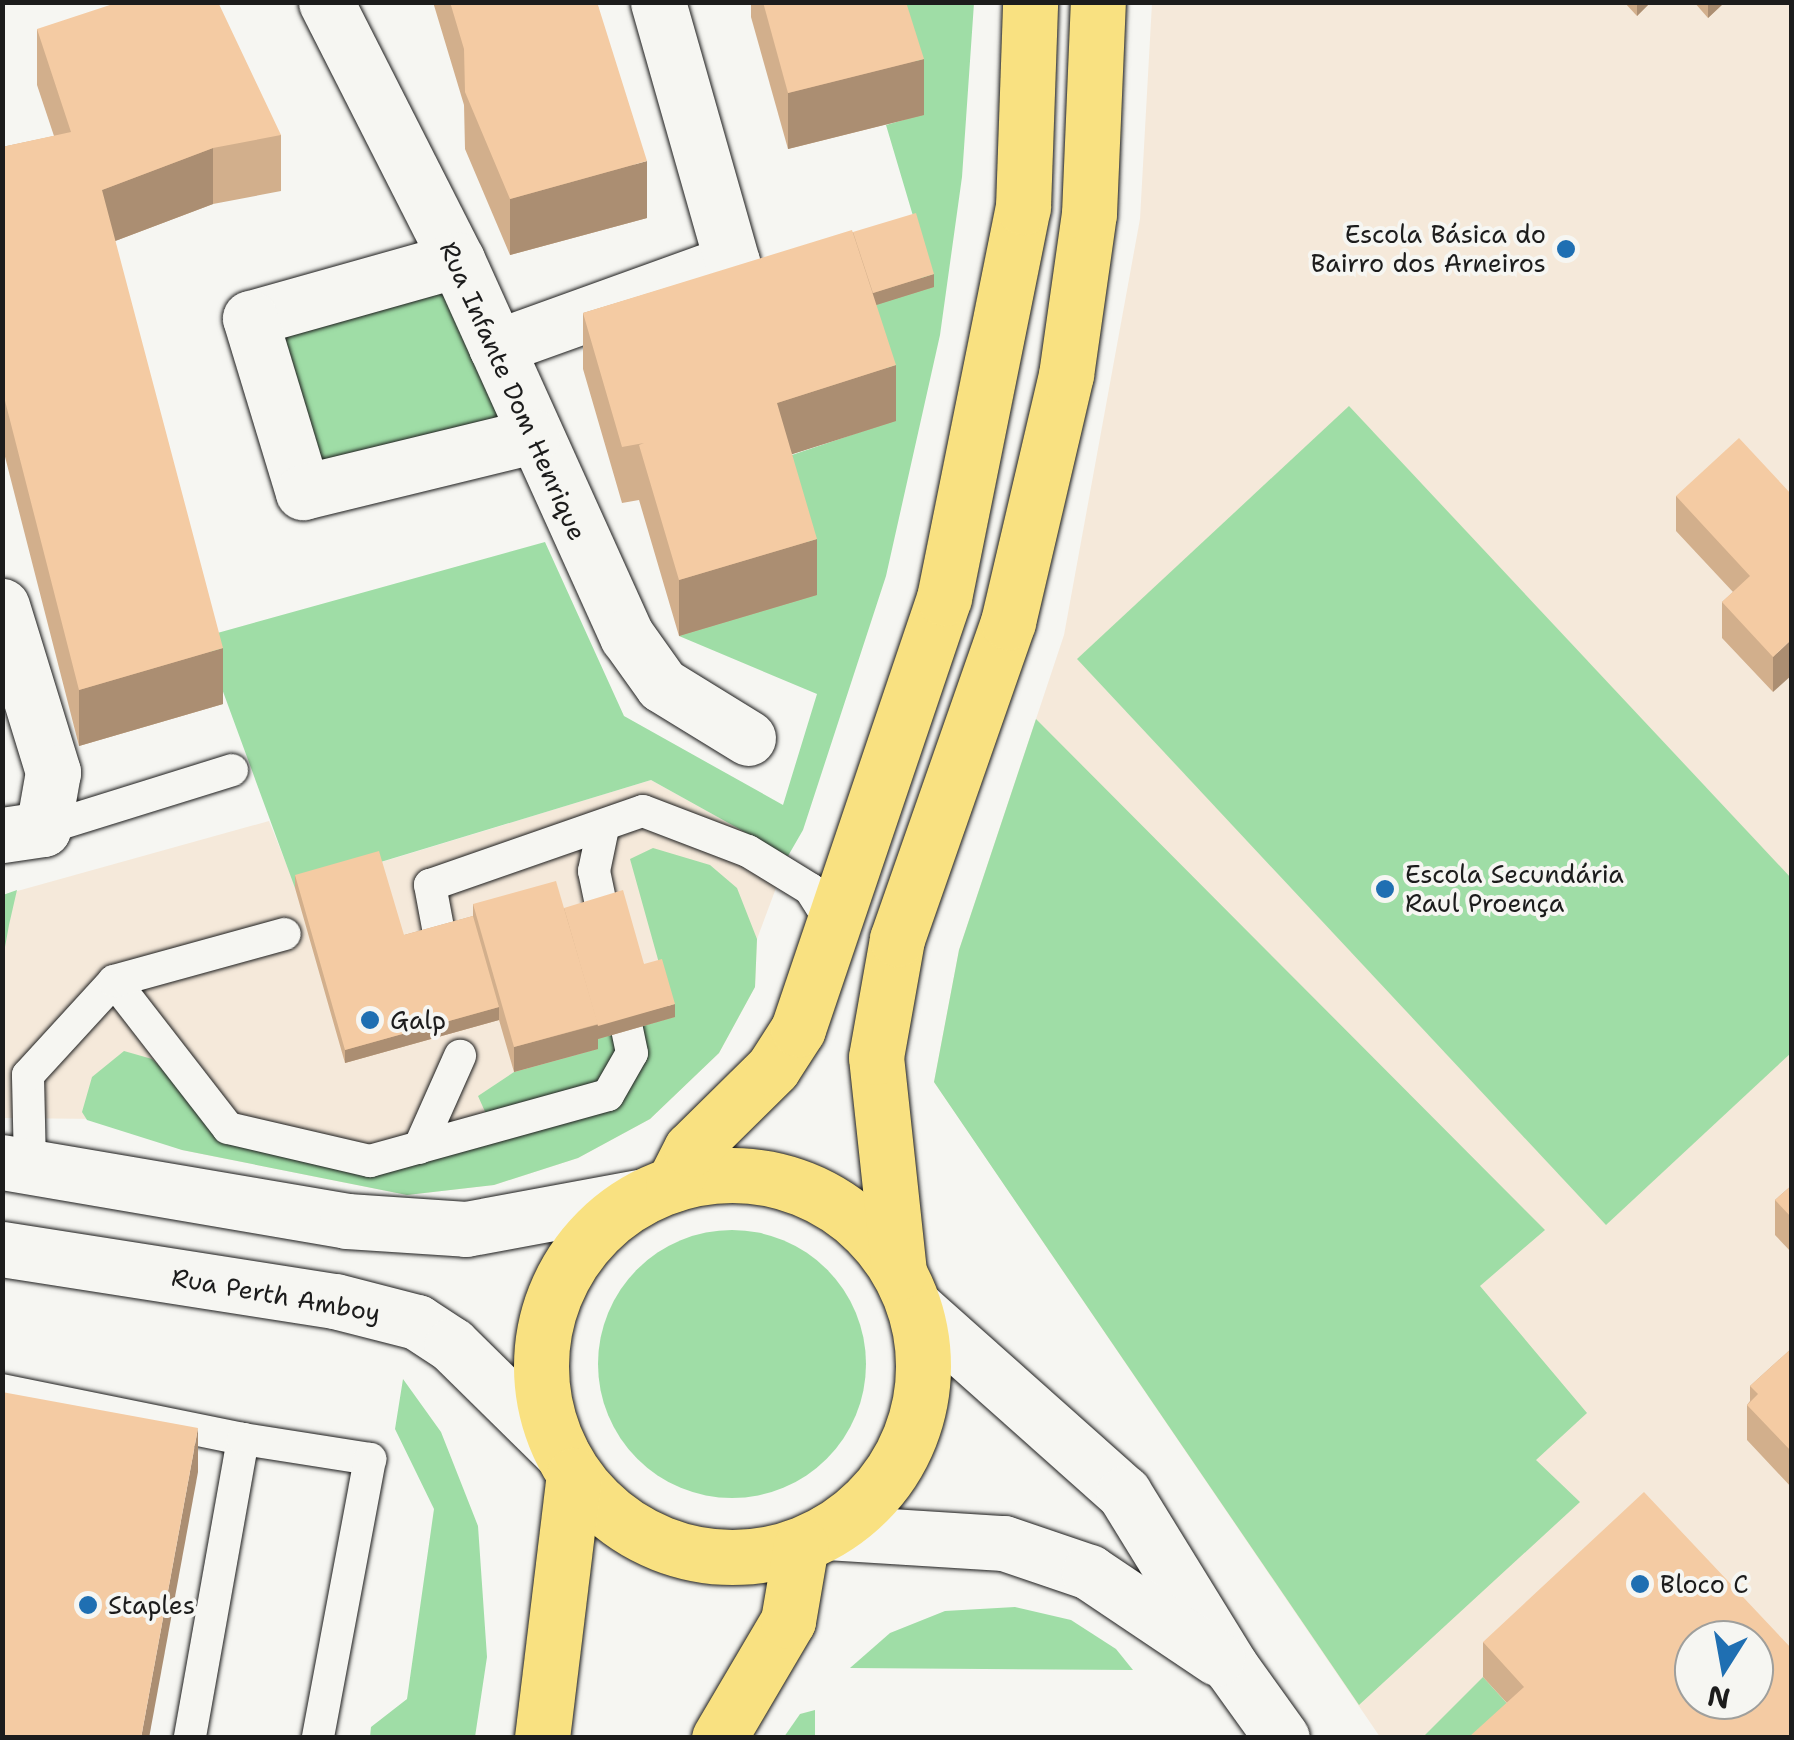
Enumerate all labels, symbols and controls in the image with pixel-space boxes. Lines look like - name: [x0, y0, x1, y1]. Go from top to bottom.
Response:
- place label: Escola Básica do Bairro dos Arneiros: [1311, 220, 1546, 279]
- street label: Rua Infante Dom Henrique: [433, 237, 593, 545]
- marker: Escola Básica do Bairro dos Arneiros: [1555, 238, 1577, 260]
- place label: Escola Secundária Raul Proença: [1405, 860, 1624, 919]
- marker: Escola Secundária Raul Proença: [1374, 878, 1396, 900]
- place label: Galp: [390, 1005, 446, 1035]
- marker: Galp: [359, 1009, 381, 1031]
- street label: Rua Perth Amboy: [169, 1262, 383, 1328]
- place label: Bloco C: [1660, 1569, 1749, 1599]
- marker: Bloco C: [1629, 1573, 1651, 1595]
- place label: Staples: [108, 1590, 195, 1620]
- marker: Staples: [77, 1594, 99, 1616]
- north arrow: [1674, 1620, 1774, 1720]
- text: N: [1704, 1677, 1733, 1718]

